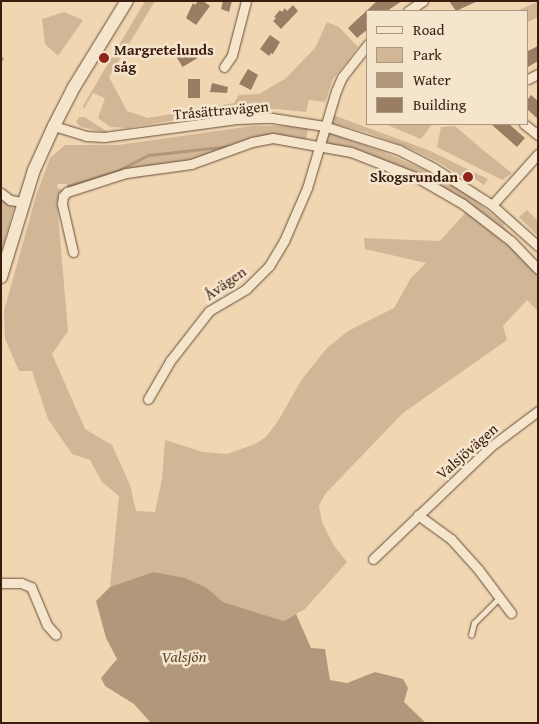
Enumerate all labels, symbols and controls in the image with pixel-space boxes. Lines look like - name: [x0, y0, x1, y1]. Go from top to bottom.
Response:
- legend: [366, 10, 529, 125]
- text: Road: [413, 19, 444, 40]
- place label: Margretelunds såg: [114, 40, 214, 75]
- text: Park: [413, 44, 442, 65]
- marker: Margretelunds såg: [98, 52, 110, 64]
- text: Water: [413, 69, 451, 90]
- text: Building: [413, 94, 466, 115]
- street label: Tråsättravägen: [173, 97, 269, 123]
- place label: Skogsrundan: [370, 168, 458, 186]
- marker: Skogsrundan: [462, 171, 474, 183]
- street label: Åvägen: [201, 262, 249, 304]
- street label: Valsjövägen: [433, 419, 501, 483]
- water label: Valsjön: [162, 646, 206, 666]

